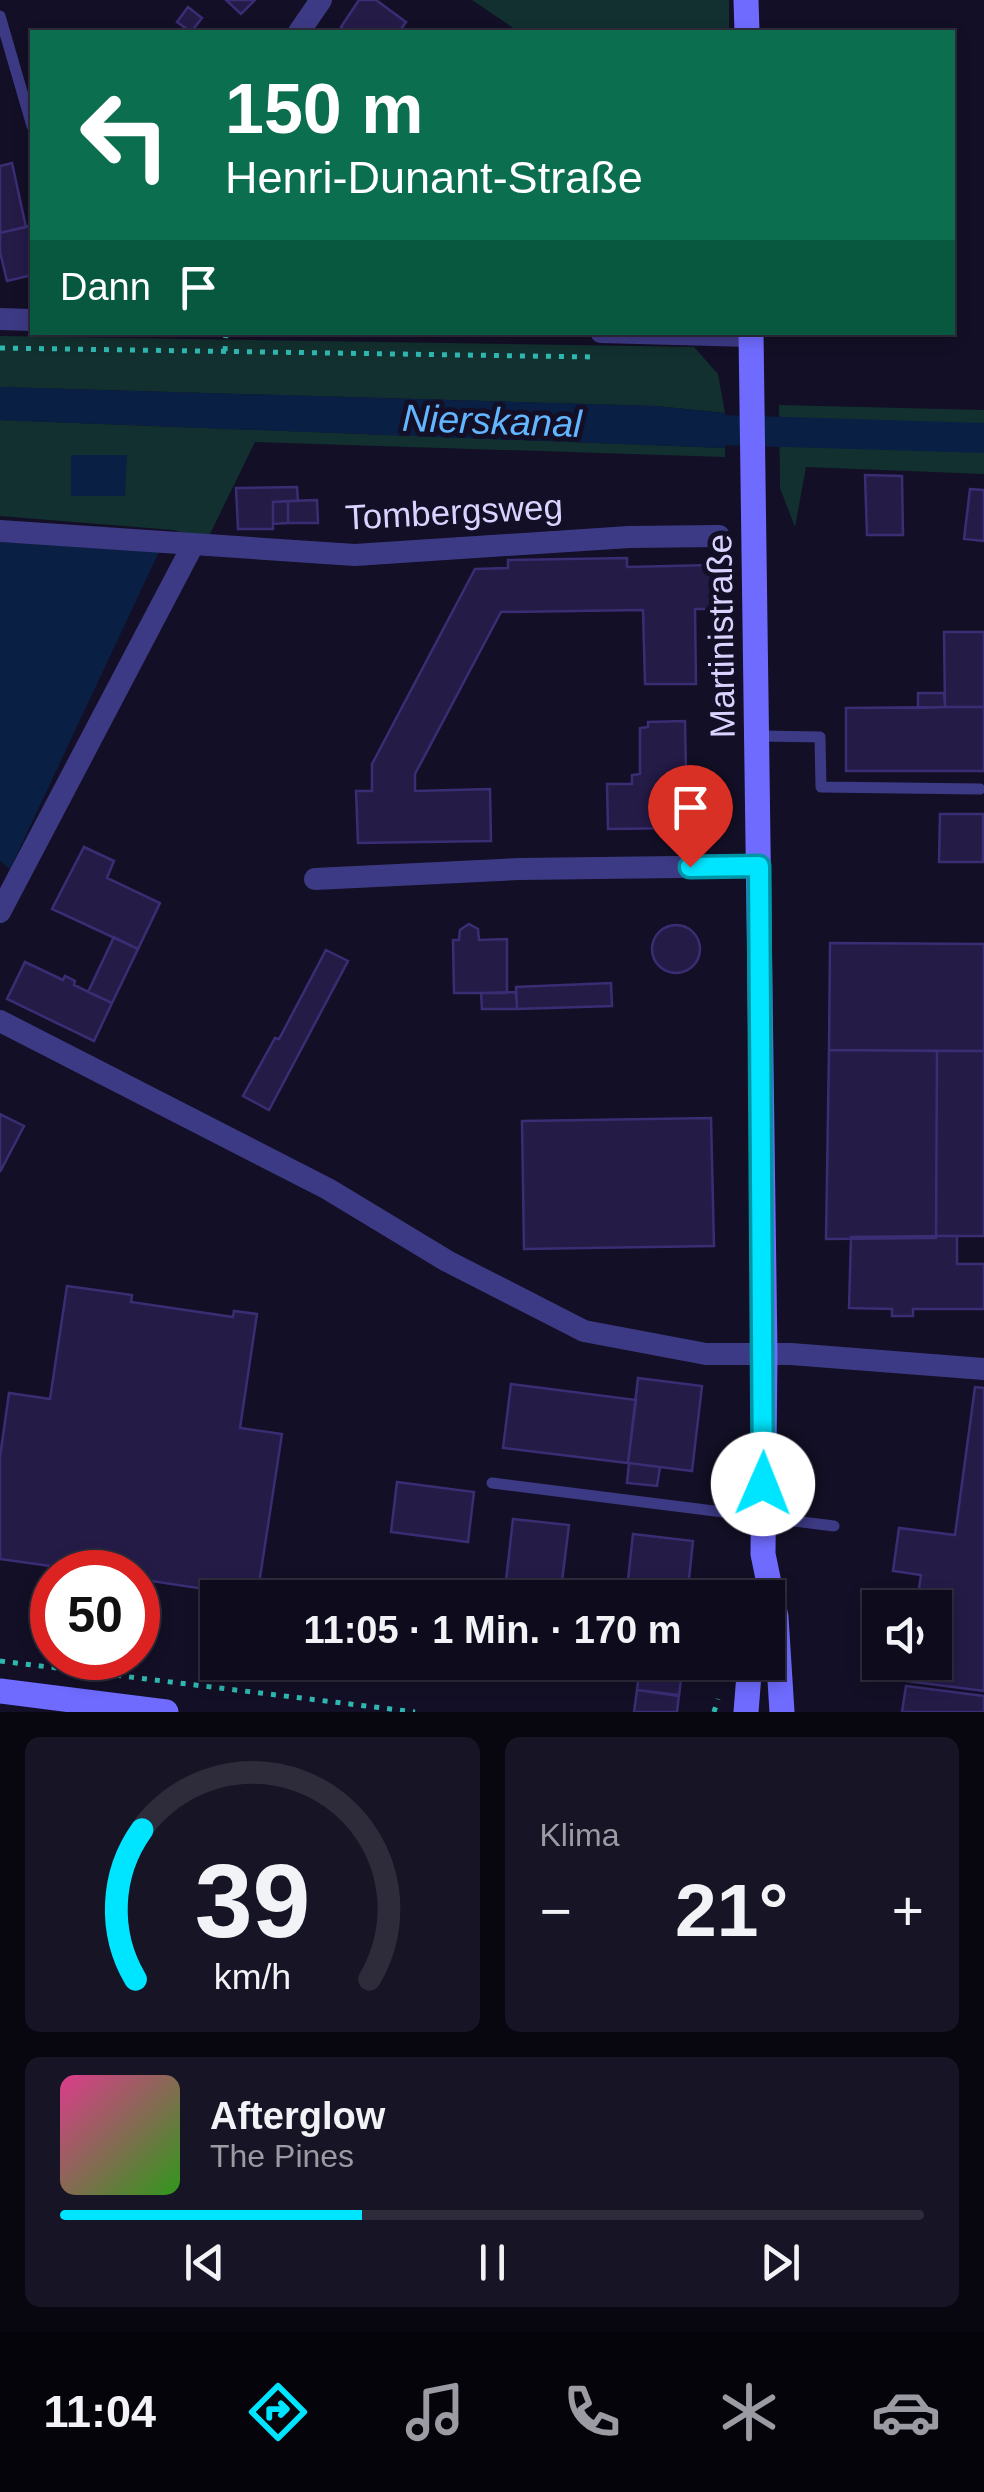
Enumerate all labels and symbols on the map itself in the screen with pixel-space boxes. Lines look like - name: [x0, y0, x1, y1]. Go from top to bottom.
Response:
- water label: Nierskanal: [402, 397, 584, 445]
- street label: Tombergsweg: [344, 486, 564, 537]
- street label: Martinistraße: [699, 534, 742, 738]
- pin: [648, 765, 733, 868]
- position arrow: [711, 1432, 815, 1536]
- speed limit sign: 50: [30, 1550, 160, 1680]

